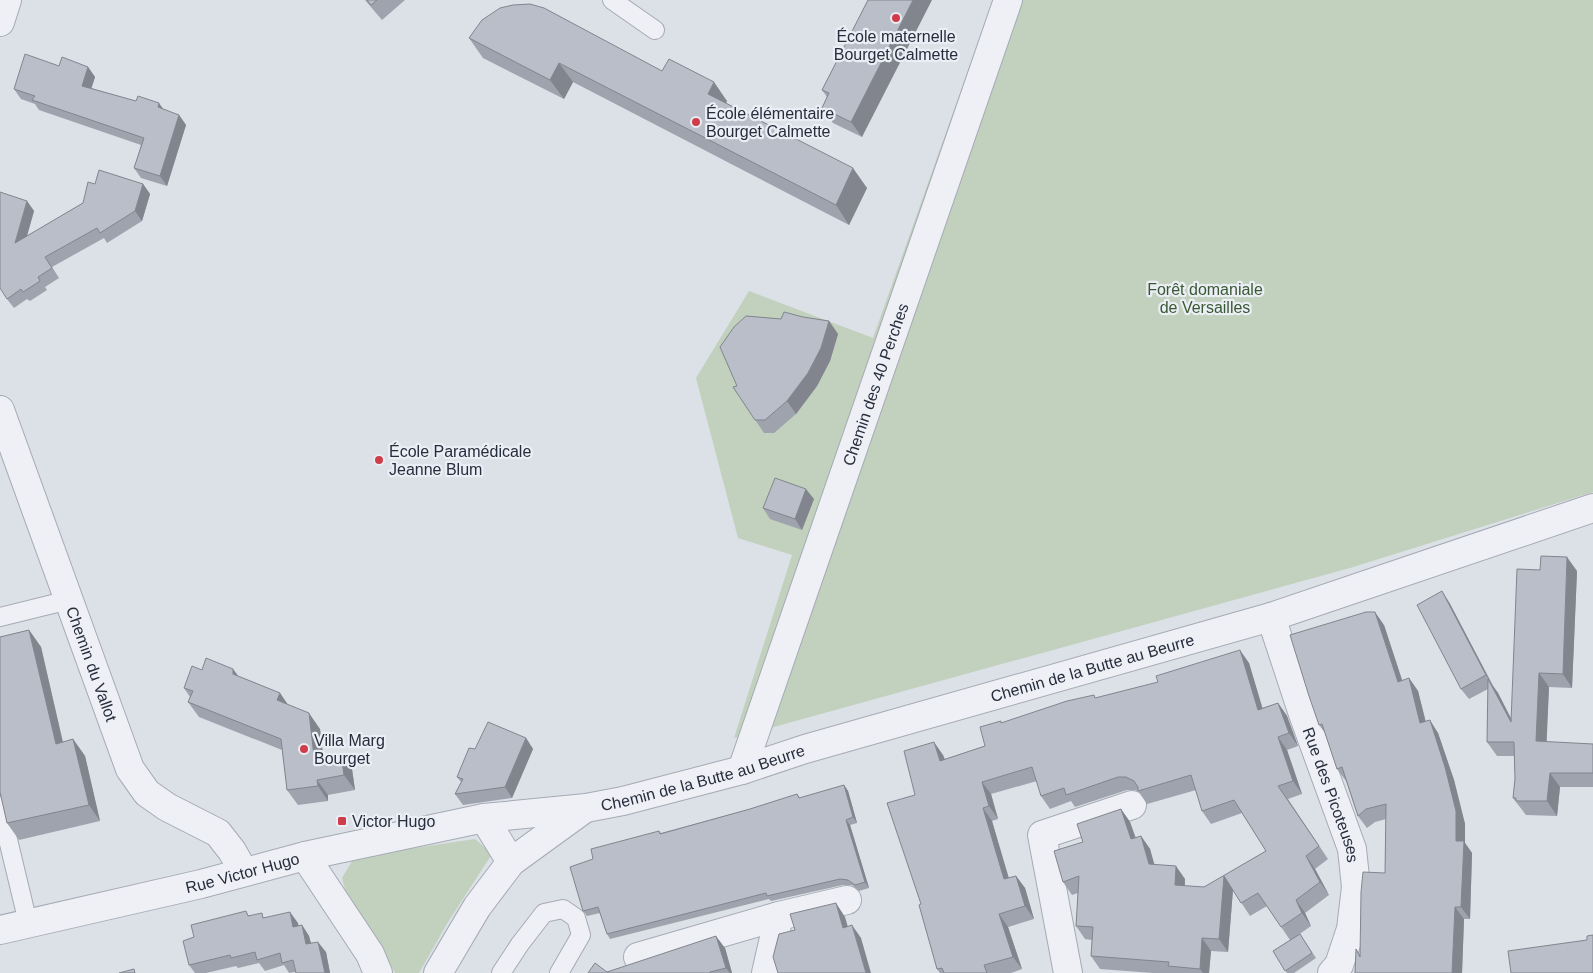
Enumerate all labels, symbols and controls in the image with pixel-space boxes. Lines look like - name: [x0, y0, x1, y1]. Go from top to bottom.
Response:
- marker: École maternelle Bourget Calmette: [890, 12, 902, 24]
- place label: École maternelle Bourget Calmette: [834, 27, 958, 63]
- place label: École élémentaire Bourget Calmette: [706, 104, 834, 140]
- marker: École élémentaire Bourget Calmette: [690, 116, 702, 128]
- park label: Forêt domaniale de Versailles: [1147, 281, 1263, 316]
- street label: Chemin des 40 Perches: [839, 301, 911, 468]
- place label: École Paramédicale Jeanne Blum: [389, 442, 531, 478]
- marker: École Paramédicale Jeanne Blum: [373, 454, 385, 466]
- street label: Chemin du Vallot: [63, 604, 121, 724]
- street label: Chemin de la Butte au Beurre: [988, 631, 1196, 705]
- street label: Rue des Picoteuses: [1300, 725, 1362, 863]
- place label: Villa Marg Bourget: [314, 732, 385, 767]
- street label: Chemin de la Butte au Beurre: [599, 741, 807, 814]
- marker: Villa Marg Bourget: [298, 743, 310, 755]
- place label: Victor Hugo: [352, 813, 435, 830]
- marker: Victor Hugo: [336, 815, 348, 827]
- street label: Rue Victor Hugo: [184, 849, 301, 896]

